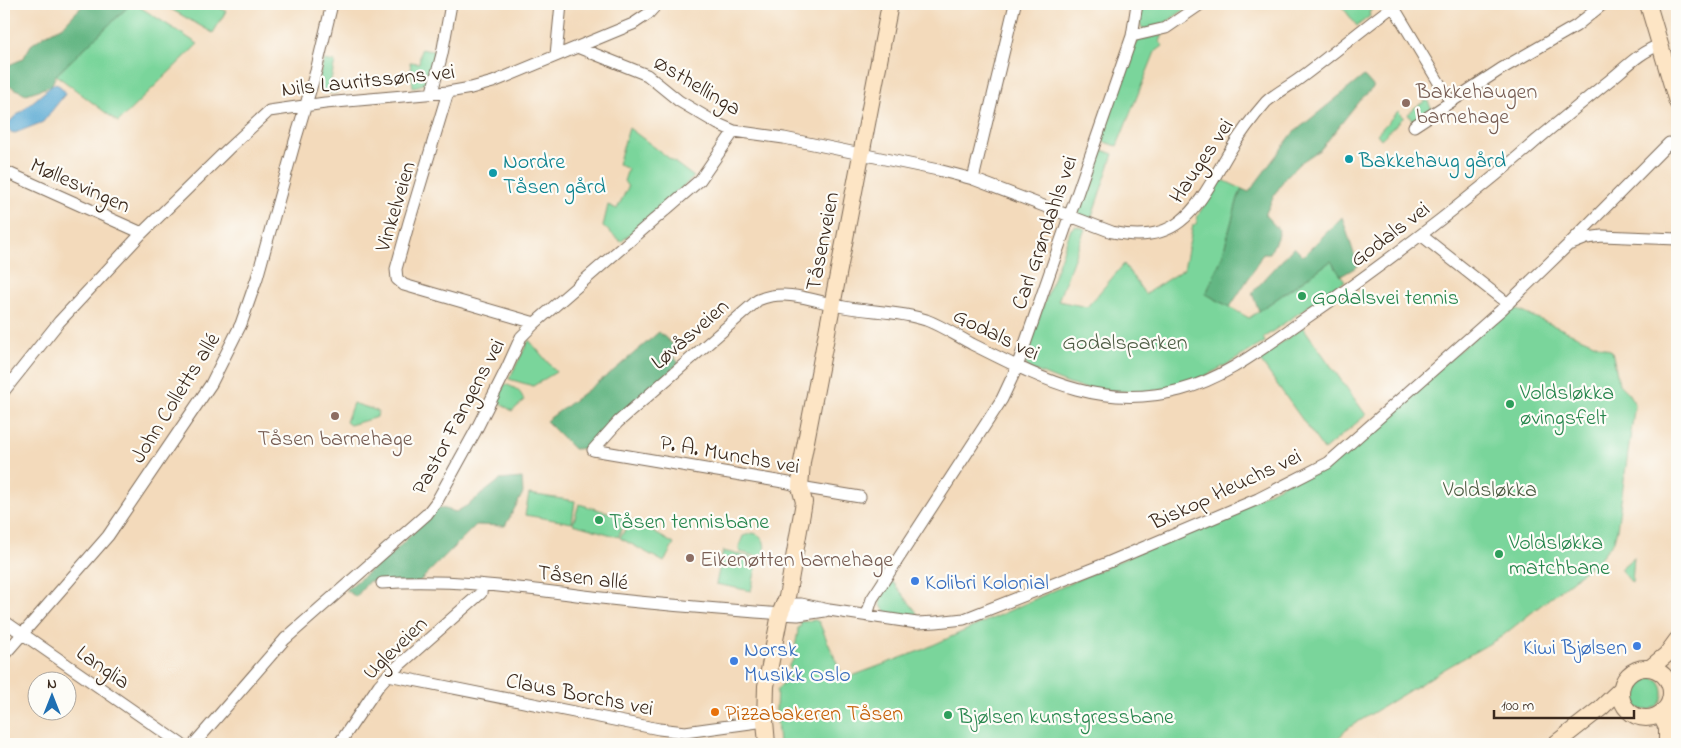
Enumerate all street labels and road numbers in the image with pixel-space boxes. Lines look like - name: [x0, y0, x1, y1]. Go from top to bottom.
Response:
- street label: Østhellinga: [646, 48, 746, 126]
- street label: Nils Lauritssøns vei: [280, 57, 457, 107]
- street label: Hauges vei: [1162, 113, 1244, 211]
- street label: Møllesvingen: [24, 150, 135, 224]
- street label: Carl Grøndahls vei: [1005, 152, 1087, 314]
- street label: Vinkelveien: [368, 158, 426, 257]
- street label: Tåsenveien: [799, 189, 849, 294]
- street label: Godals vei: [1344, 195, 1438, 276]
- street label: Løvåsveien: [645, 292, 737, 378]
- street label: Godals vei: [947, 301, 1044, 370]
- street label: John Colletts allé: [123, 327, 230, 470]
- street label: Pastor Fangens vei: [405, 334, 515, 502]
- street label: P. A. Munchs vei: [657, 428, 802, 484]
- street label: Biskop Heuchs vei: [1144, 442, 1307, 540]
- street label: Tåsen allé: [536, 558, 630, 600]
- street label: Ugleveien: [356, 610, 437, 689]
- street label: Langlia: [68, 638, 136, 699]
- street label: Claus Borchs vei: [503, 666, 656, 726]

